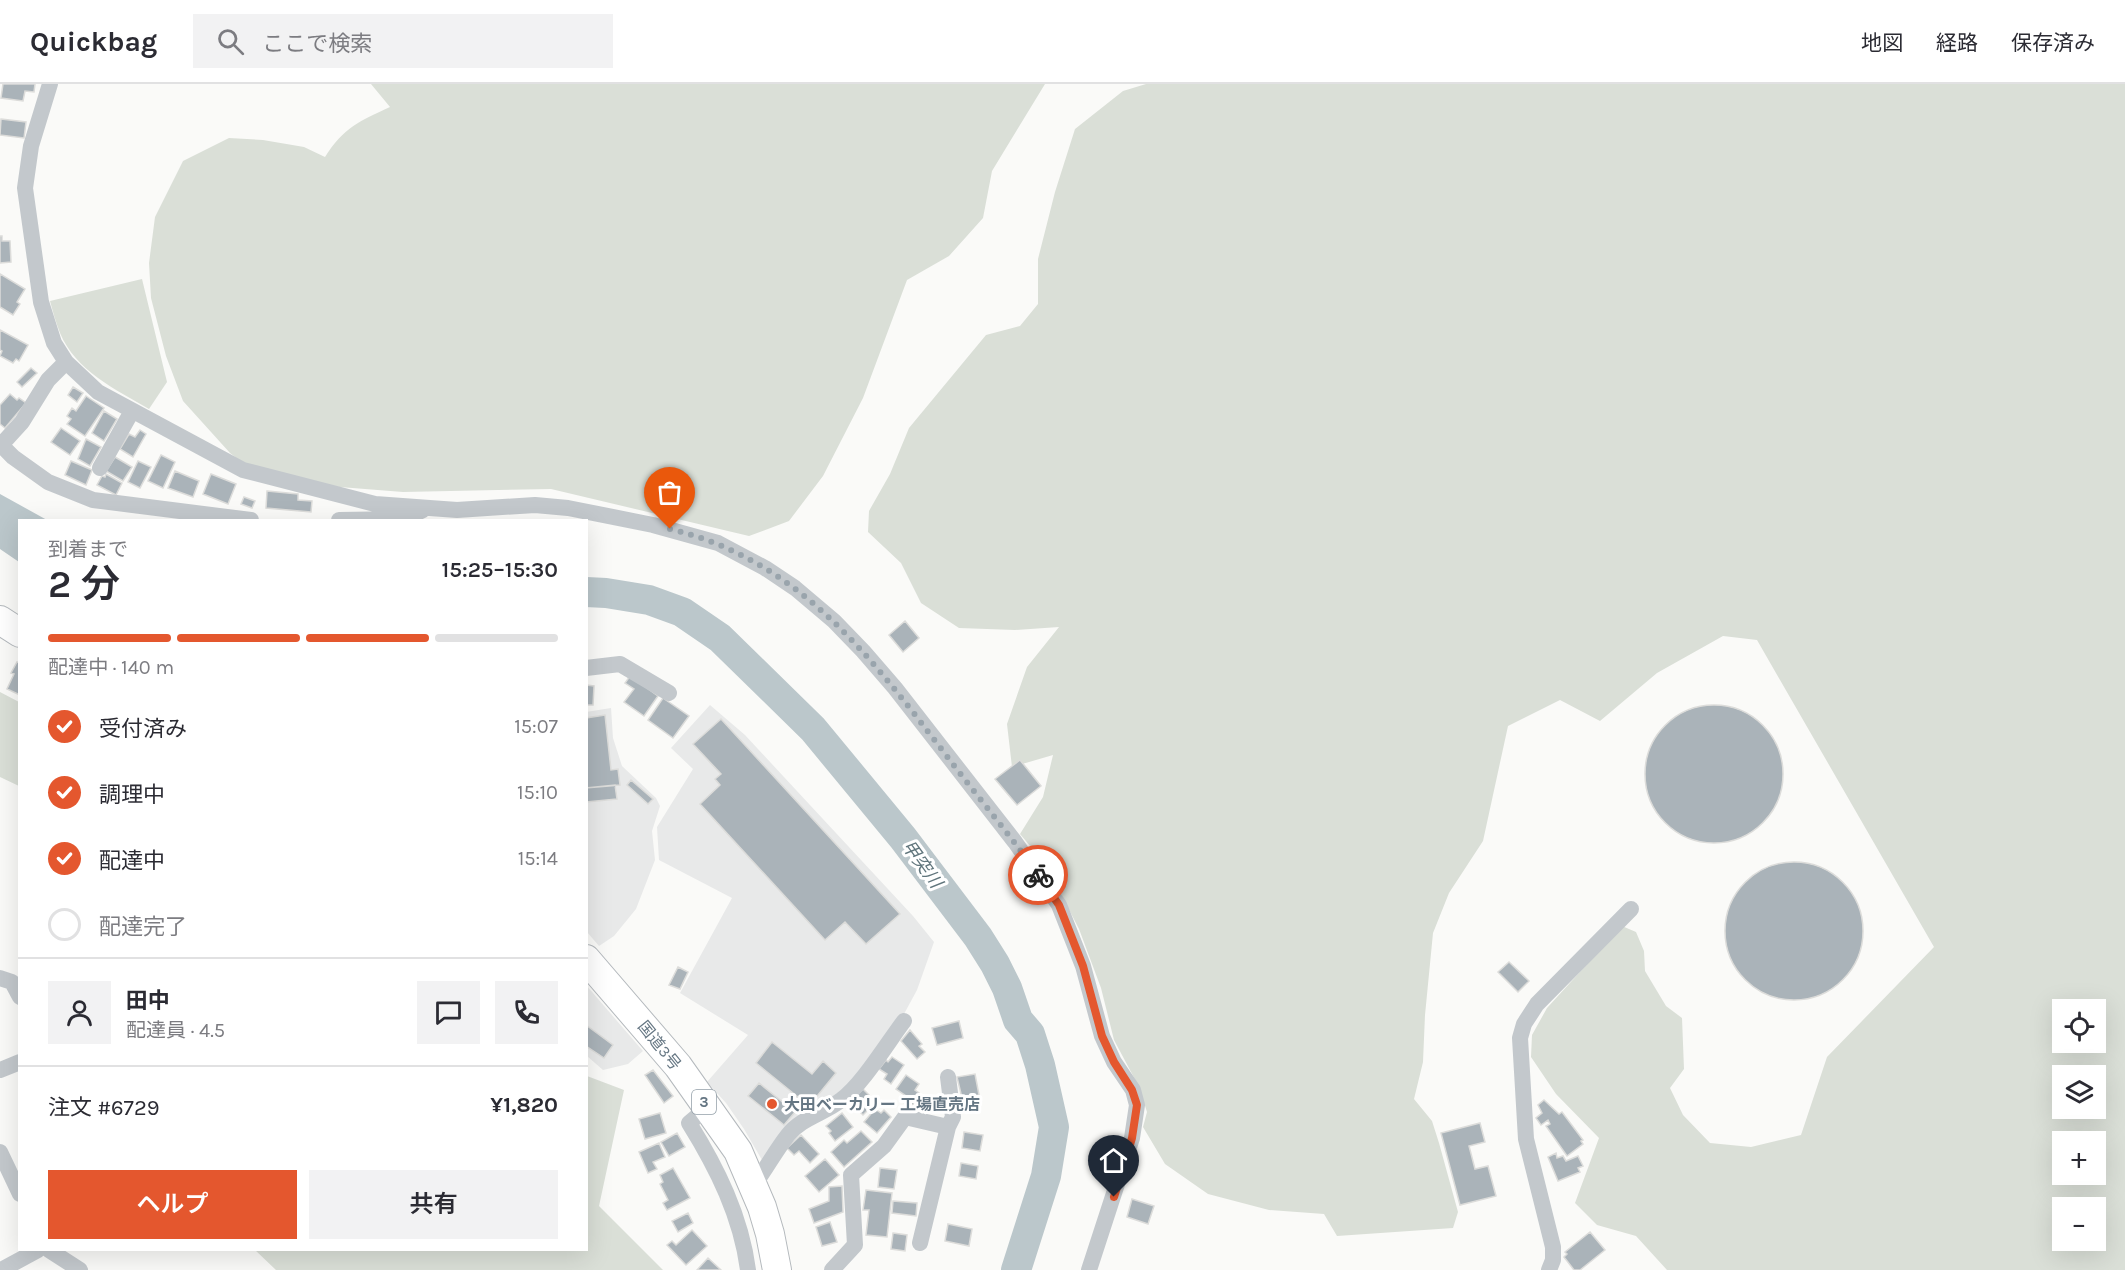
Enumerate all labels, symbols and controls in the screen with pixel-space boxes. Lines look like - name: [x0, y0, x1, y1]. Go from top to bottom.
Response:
- search box: [193, 14, 613, 68]
- text: Quickbag: [30, 25, 157, 58]
- icon: search: [214, 25, 247, 58]
- text: ここで検索: [262, 31, 372, 57]
- text: 地図: [1861, 31, 1903, 55]
- text: 経路: [1936, 31, 1978, 55]
- text: 保存済み: [2011, 31, 2095, 55]
- pin: [644, 467, 695, 529]
- icon: bag: [653, 476, 686, 509]
- text: 到着まで: [48, 538, 128, 561]
- text: 15:25–15:30: [442, 557, 558, 583]
- text: 2 分: [48, 561, 120, 607]
- text: 配達中 · 140 m: [48, 656, 174, 679]
- icon: check: [48, 710, 81, 743]
- text: 15:07: [514, 715, 558, 738]
- text: 受付済み: [99, 716, 187, 742]
- icon: check: [48, 776, 81, 809]
- text: 15:10: [517, 781, 558, 804]
- text: 調理中: [99, 782, 165, 808]
- water label: 甲突川: [897, 836, 948, 894]
- icon: check: [48, 842, 81, 875]
- courier: [1008, 845, 1068, 905]
- text: 15:14: [518, 847, 558, 870]
- text: 配達中: [99, 848, 165, 874]
- icon: bike: [1022, 859, 1055, 892]
- text: 配達完了: [99, 914, 187, 940]
- button: person: [48, 981, 111, 1044]
- button: chat: [417, 981, 480, 1044]
- button: phone: [495, 981, 558, 1044]
- text: 田中: [126, 988, 170, 1014]
- map controls: [2052, 999, 2106, 1251]
- button: locate: [2052, 999, 2106, 1053]
- street label: 国道3号: [634, 1017, 685, 1074]
- text: 配達員 · 4.5: [126, 1019, 225, 1042]
- button: layers: [2052, 1065, 2106, 1119]
- road number: 3: [692, 1090, 716, 1114]
- text: ¥1,820: [490, 1092, 558, 1118]
- text: 注文 #6729: [48, 1095, 159, 1121]
- place label: 大田ベーカリー 工場直売店: [784, 1095, 980, 1114]
- marker: 大田ベーカリー 工場直売店: [765, 1097, 779, 1111]
- button: +: [2052, 1131, 2106, 1185]
- pin: [1088, 1135, 1139, 1197]
- icon: home: [1097, 1144, 1130, 1177]
- button: ヘルプ: [48, 1170, 297, 1239]
- button: 共有: [309, 1170, 558, 1239]
- button: −: [2052, 1197, 2106, 1251]

